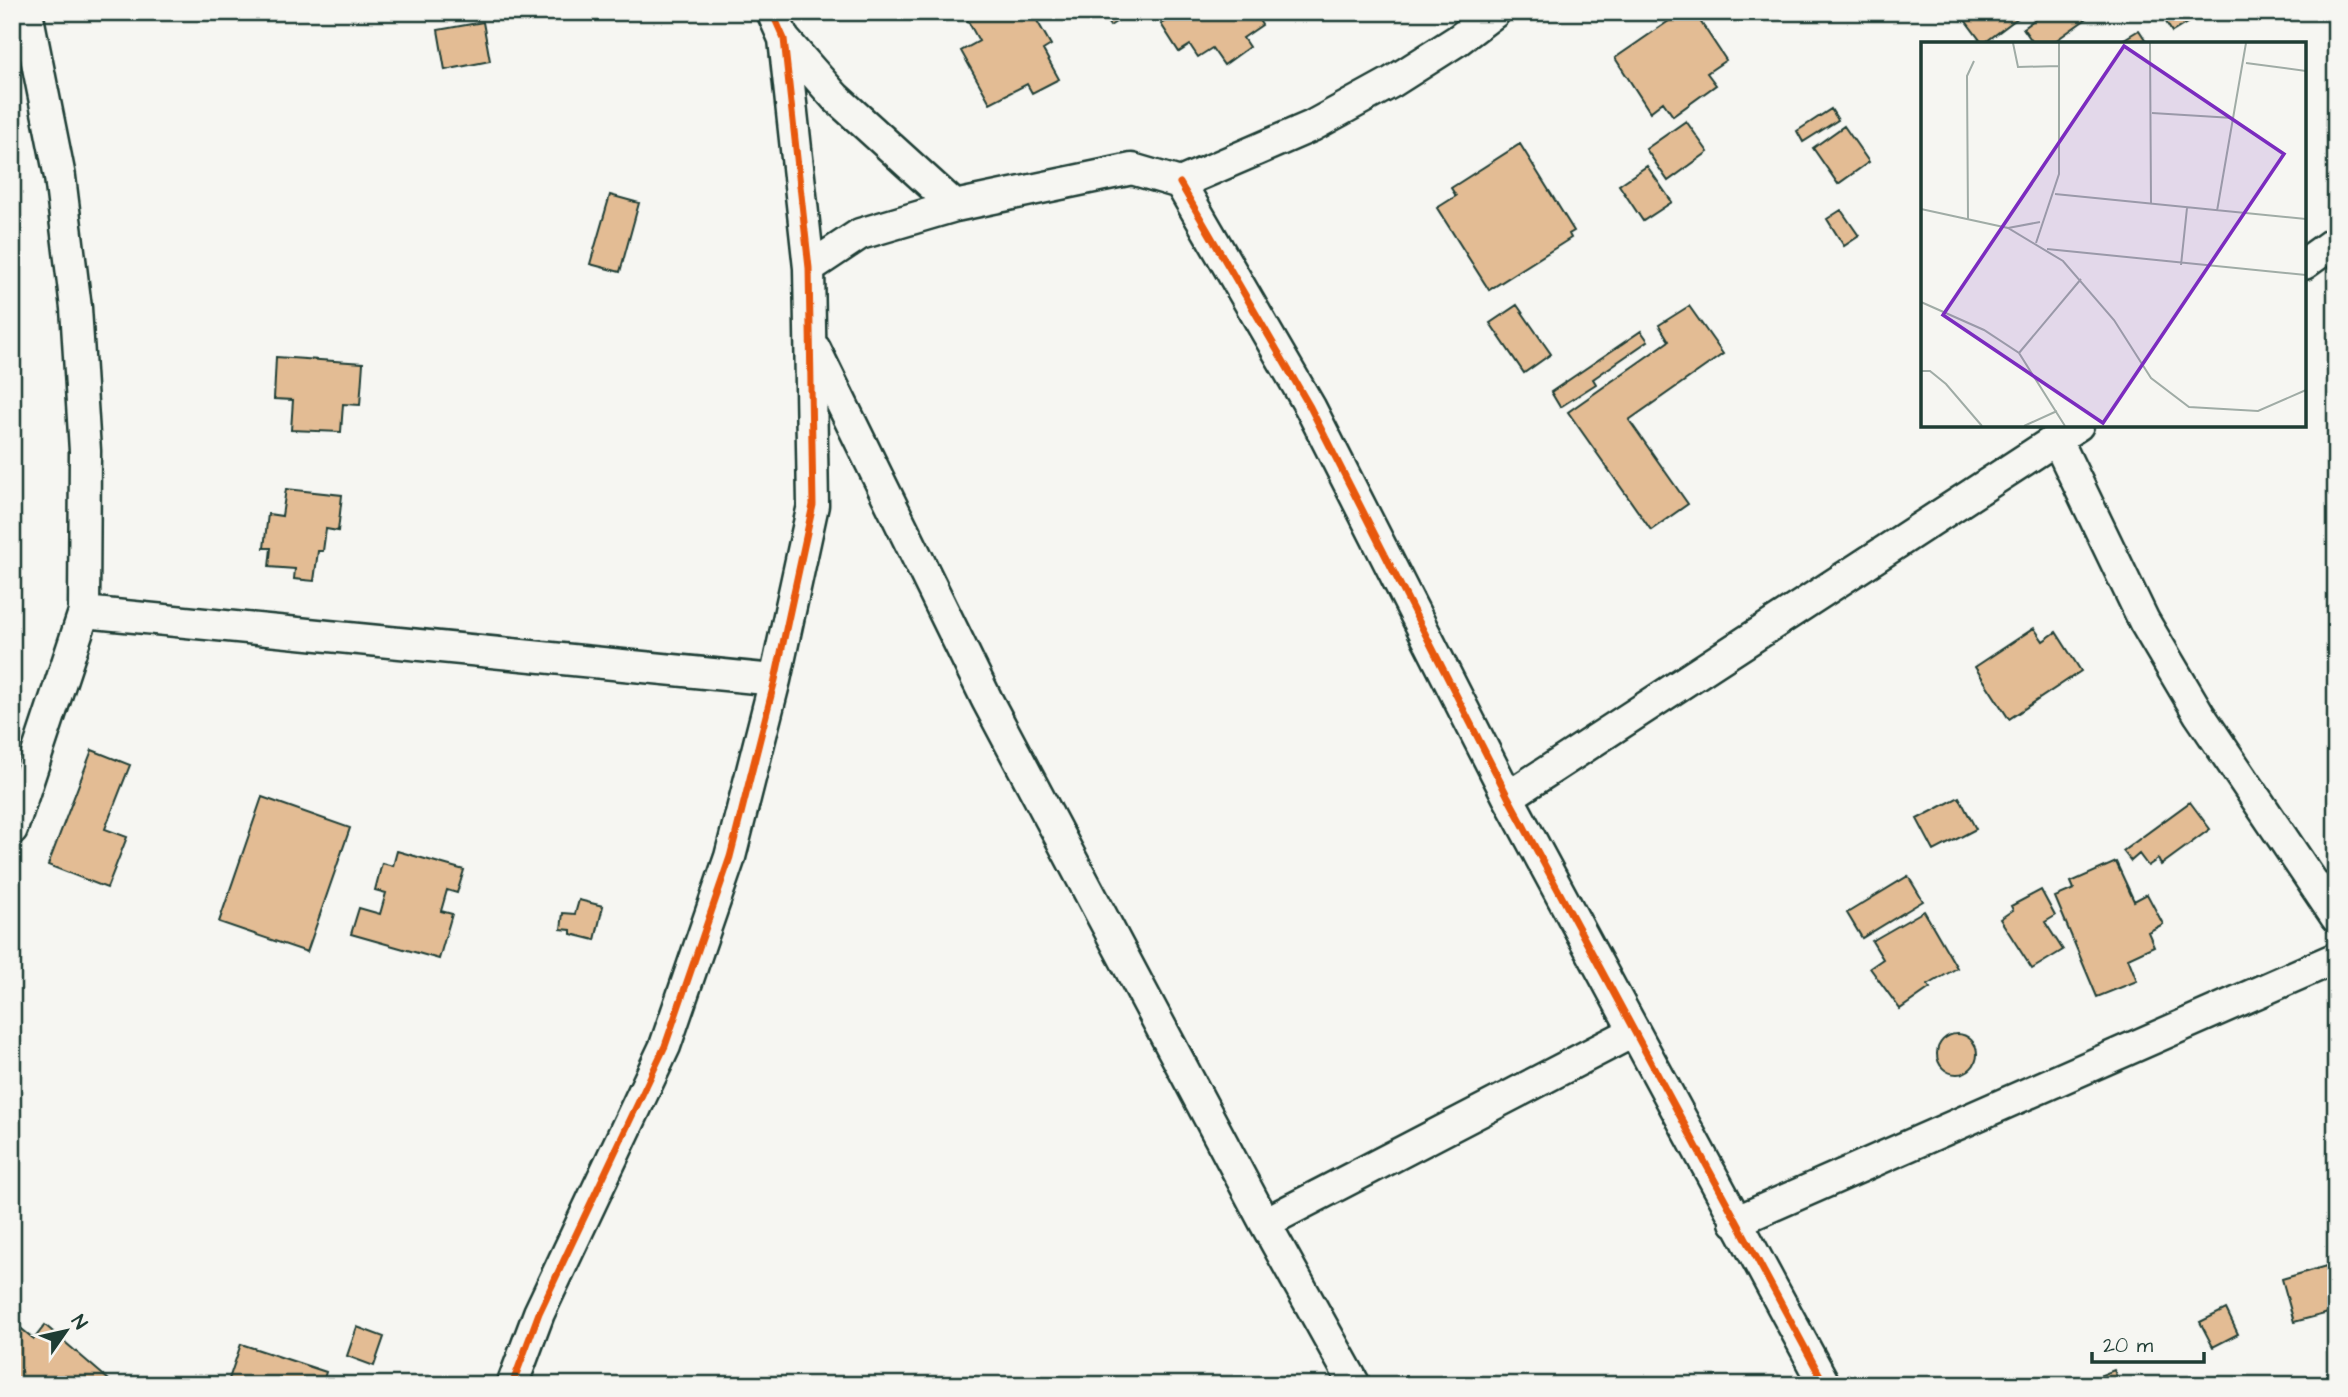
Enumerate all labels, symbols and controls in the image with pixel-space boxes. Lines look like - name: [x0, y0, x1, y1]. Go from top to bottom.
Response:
- inset map: [1921, 42, 2306, 427]
- north arrow: [32, 1296, 102, 1366]
- text: N: [64, 1310, 93, 1335]
- scale bar: [2092, 1320, 2204, 1364]
- text: 20 m: [2103, 1331, 2154, 1360]

